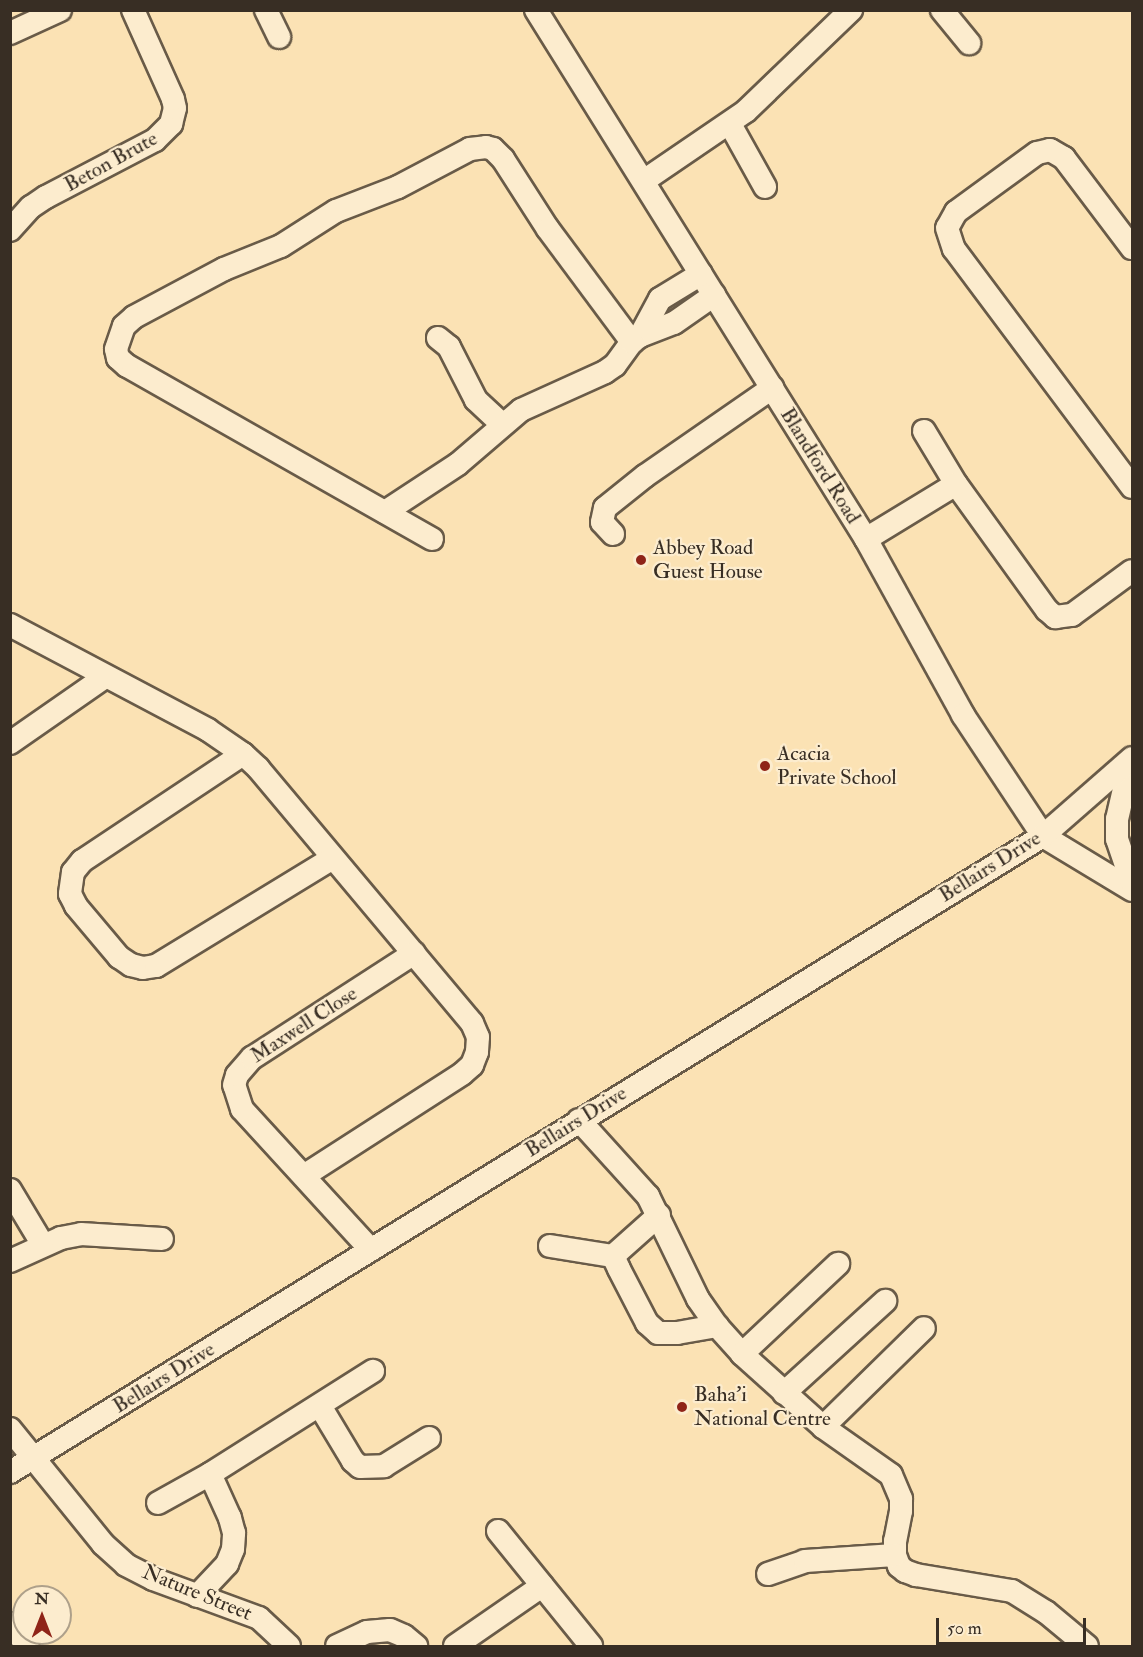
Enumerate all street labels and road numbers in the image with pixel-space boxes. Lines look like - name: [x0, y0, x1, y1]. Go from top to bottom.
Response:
- street label: Beton Brute: [60, 126, 162, 198]
- street label: Blandford Road: [774, 403, 866, 529]
- street label: Bellairs Drive: [935, 826, 1045, 908]
- street label: Maxwell Close: [246, 981, 362, 1069]
- street label: Bellairs Drive: [521, 1081, 631, 1163]
- street label: Bellairs Drive: [109, 1337, 219, 1419]
- street label: Nature Street: [138, 1560, 256, 1626]

